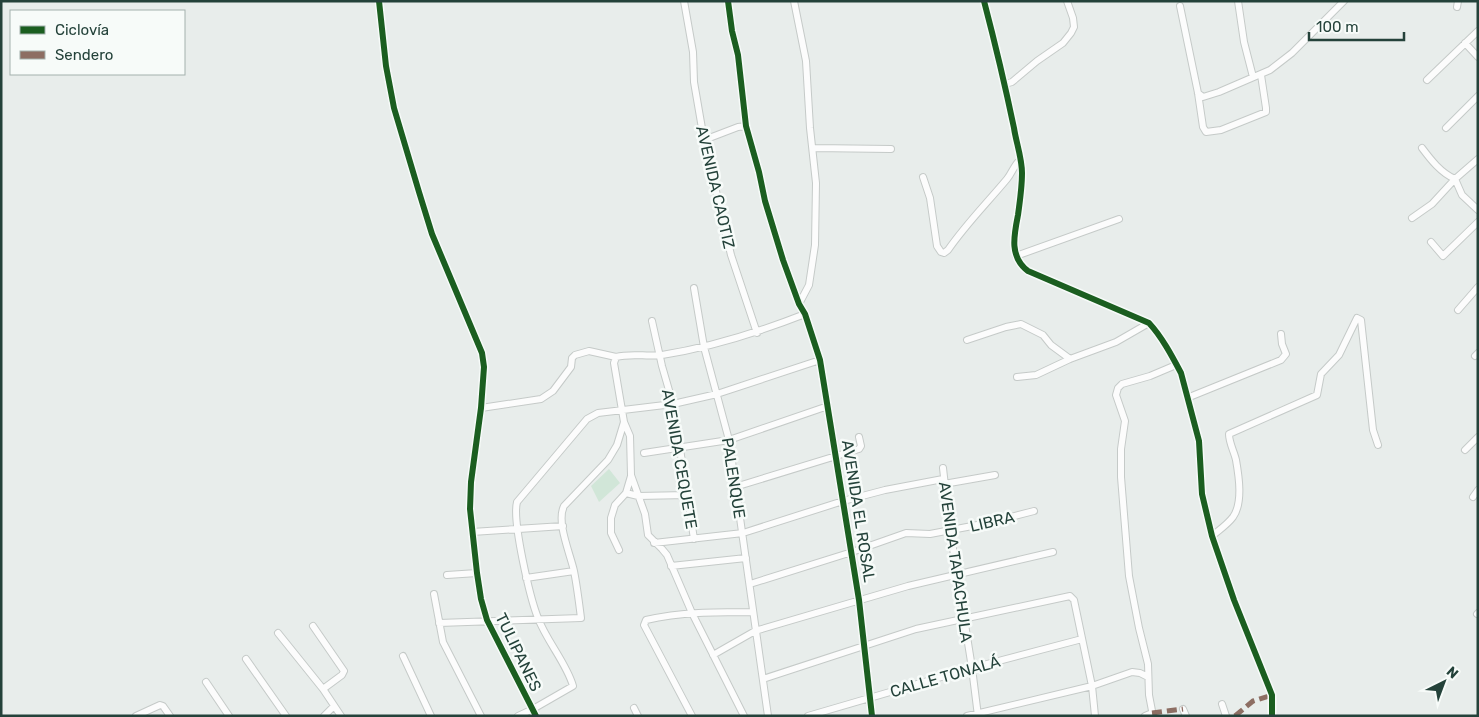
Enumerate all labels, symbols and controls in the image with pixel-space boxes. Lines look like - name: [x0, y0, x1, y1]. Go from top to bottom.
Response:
- legend: [10, 10, 185, 75]
- scale bar: [1309, 10, 1404, 42]
- text: 100 m: [1316, 18, 1358, 36]
- text: Ciclovía: [55, 21, 109, 39]
- text: Sendero: [55, 46, 113, 64]
- street label: AVENIDA CAOTIZ: [692, 124, 739, 250]
- street label: AVENIDA CEQUETE: [658, 388, 701, 530]
- street label: PALENQUE: [718, 436, 749, 520]
- street label: AVENIDA EL ROSAL: [838, 439, 879, 584]
- street label: AVENIDA TAPACHULA: [935, 480, 976, 644]
- street label: LIBRA: [968, 507, 1017, 536]
- street label: TULIPANES: [491, 610, 546, 695]
- street label: CALLE TONALÁ: [888, 652, 1003, 701]
- north arrow: [1419, 657, 1469, 707]
- text: N: [1443, 663, 1462, 682]

